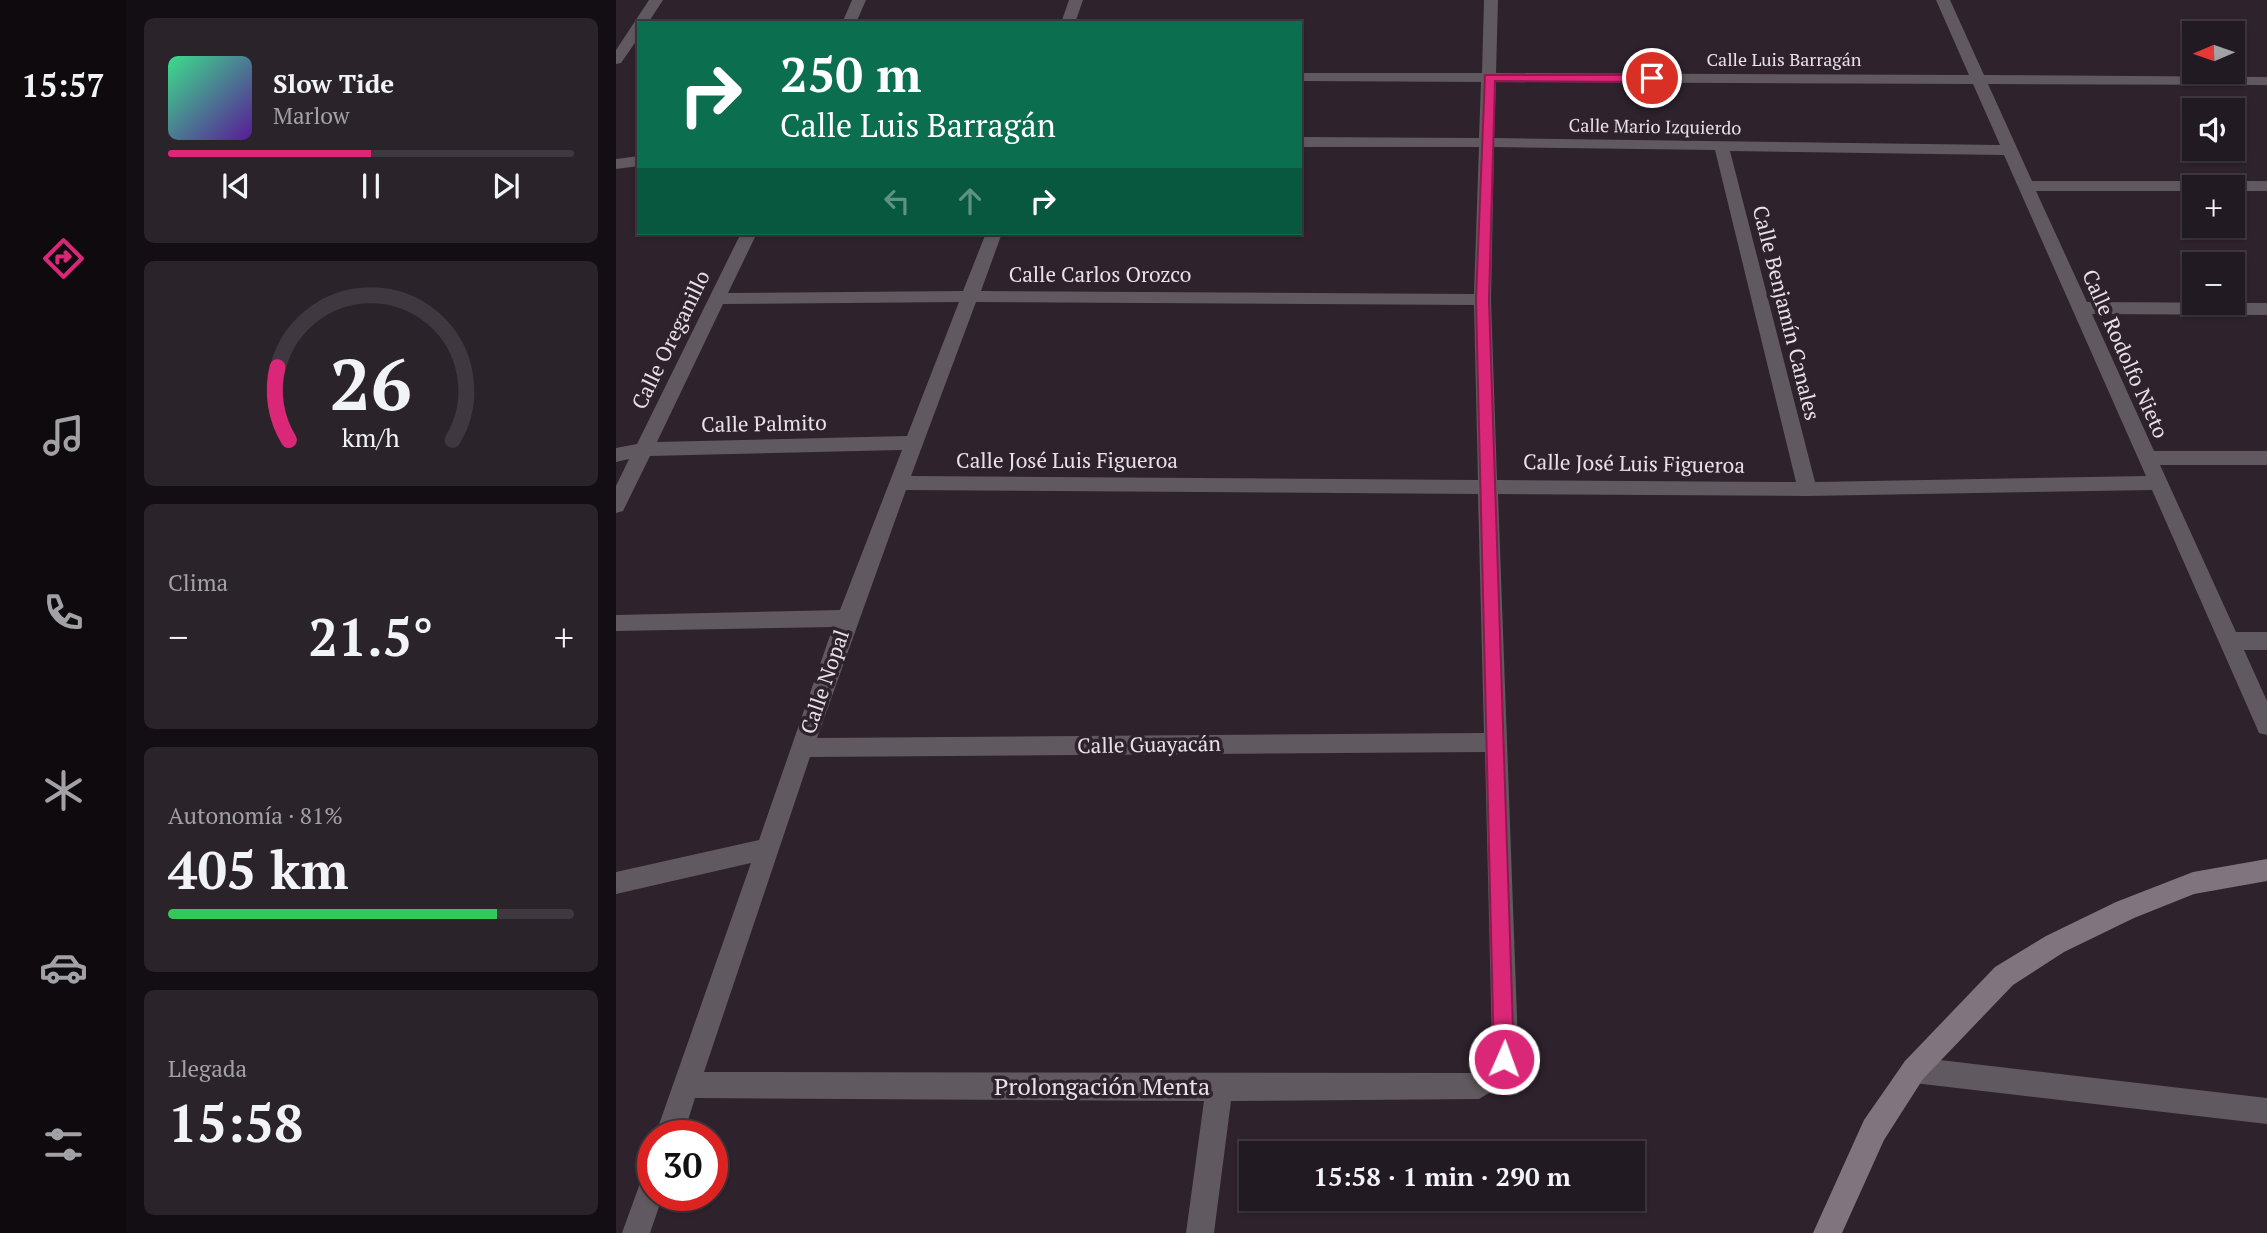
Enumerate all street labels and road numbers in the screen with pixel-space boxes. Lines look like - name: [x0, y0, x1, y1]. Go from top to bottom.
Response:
- street label: Calle Luis Barragán: [1706, 47, 1862, 71]
- street label: Calle Mario Izquierdo: [1568, 112, 1742, 140]
- street label: Calle Benjamín Canales: [1747, 203, 1827, 423]
- street label: Calle Carlos Orozco: [1009, 260, 1191, 288]
- street label: Calle Oreganillo: [624, 265, 716, 414]
- street label: Calle Rodolfo Nieto: [2076, 265, 2176, 442]
- street label: Calle Palmito: [701, 408, 827, 438]
- street label: Calle José Luis Figueroa: [956, 446, 1178, 474]
- street label: Calle José Luis Figueroa: [1523, 447, 1746, 479]
- street label: Calle Nopal: [793, 626, 855, 737]
- street label: Calle Guayacán: [1077, 729, 1222, 759]
- street label: Prolongación Menta: [994, 1070, 1210, 1102]

